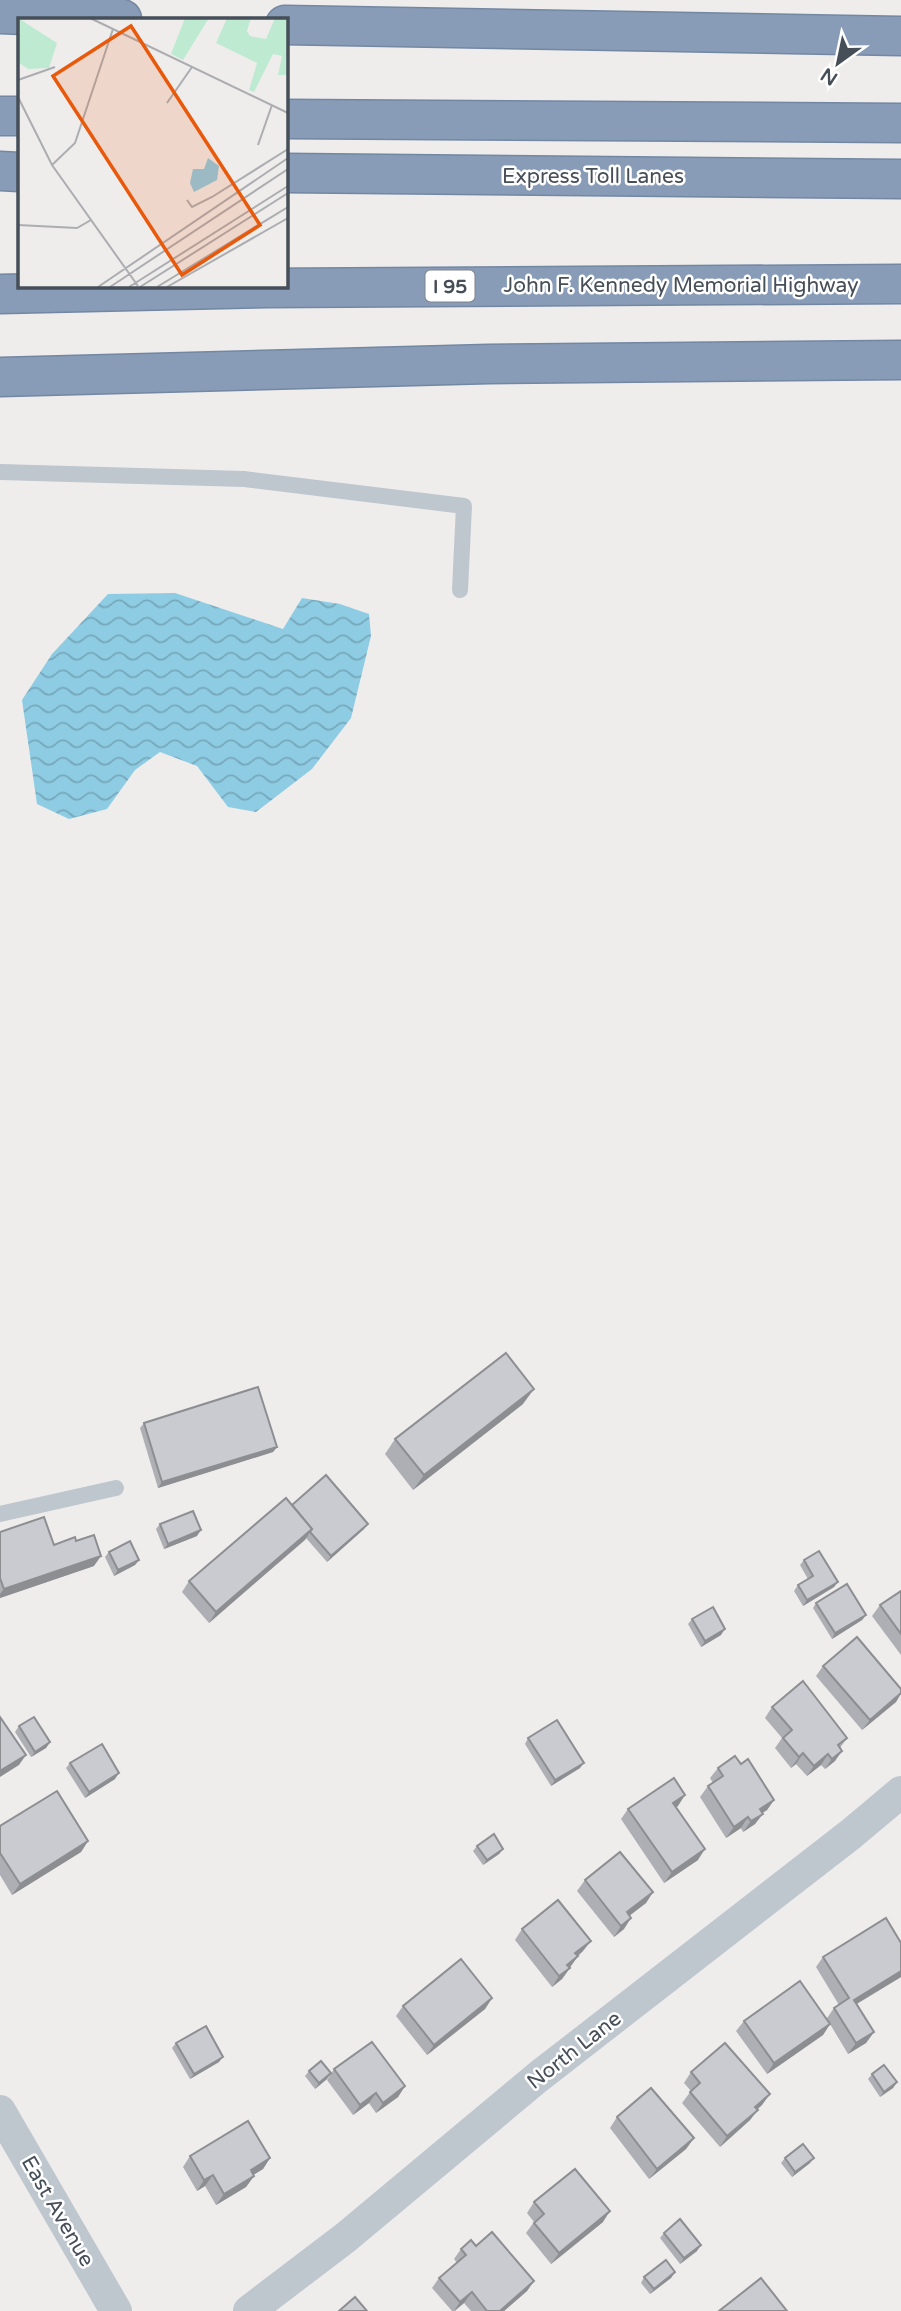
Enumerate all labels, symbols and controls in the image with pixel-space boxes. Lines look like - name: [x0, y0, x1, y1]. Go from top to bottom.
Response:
- inset map: [18, 18, 287, 287]
- north arrow: [803, 28, 873, 98]
- text: N: [817, 63, 842, 90]
- street label: Express Toll Lanes: [502, 164, 684, 189]
- road number: I 95: [426, 270, 475, 302]
- street label: John F. Kennedy Memorial Highway: [503, 273, 859, 298]
- street label: North Lane: [522, 2006, 626, 2095]
- street label: East Avenue: [16, 2151, 99, 2271]

